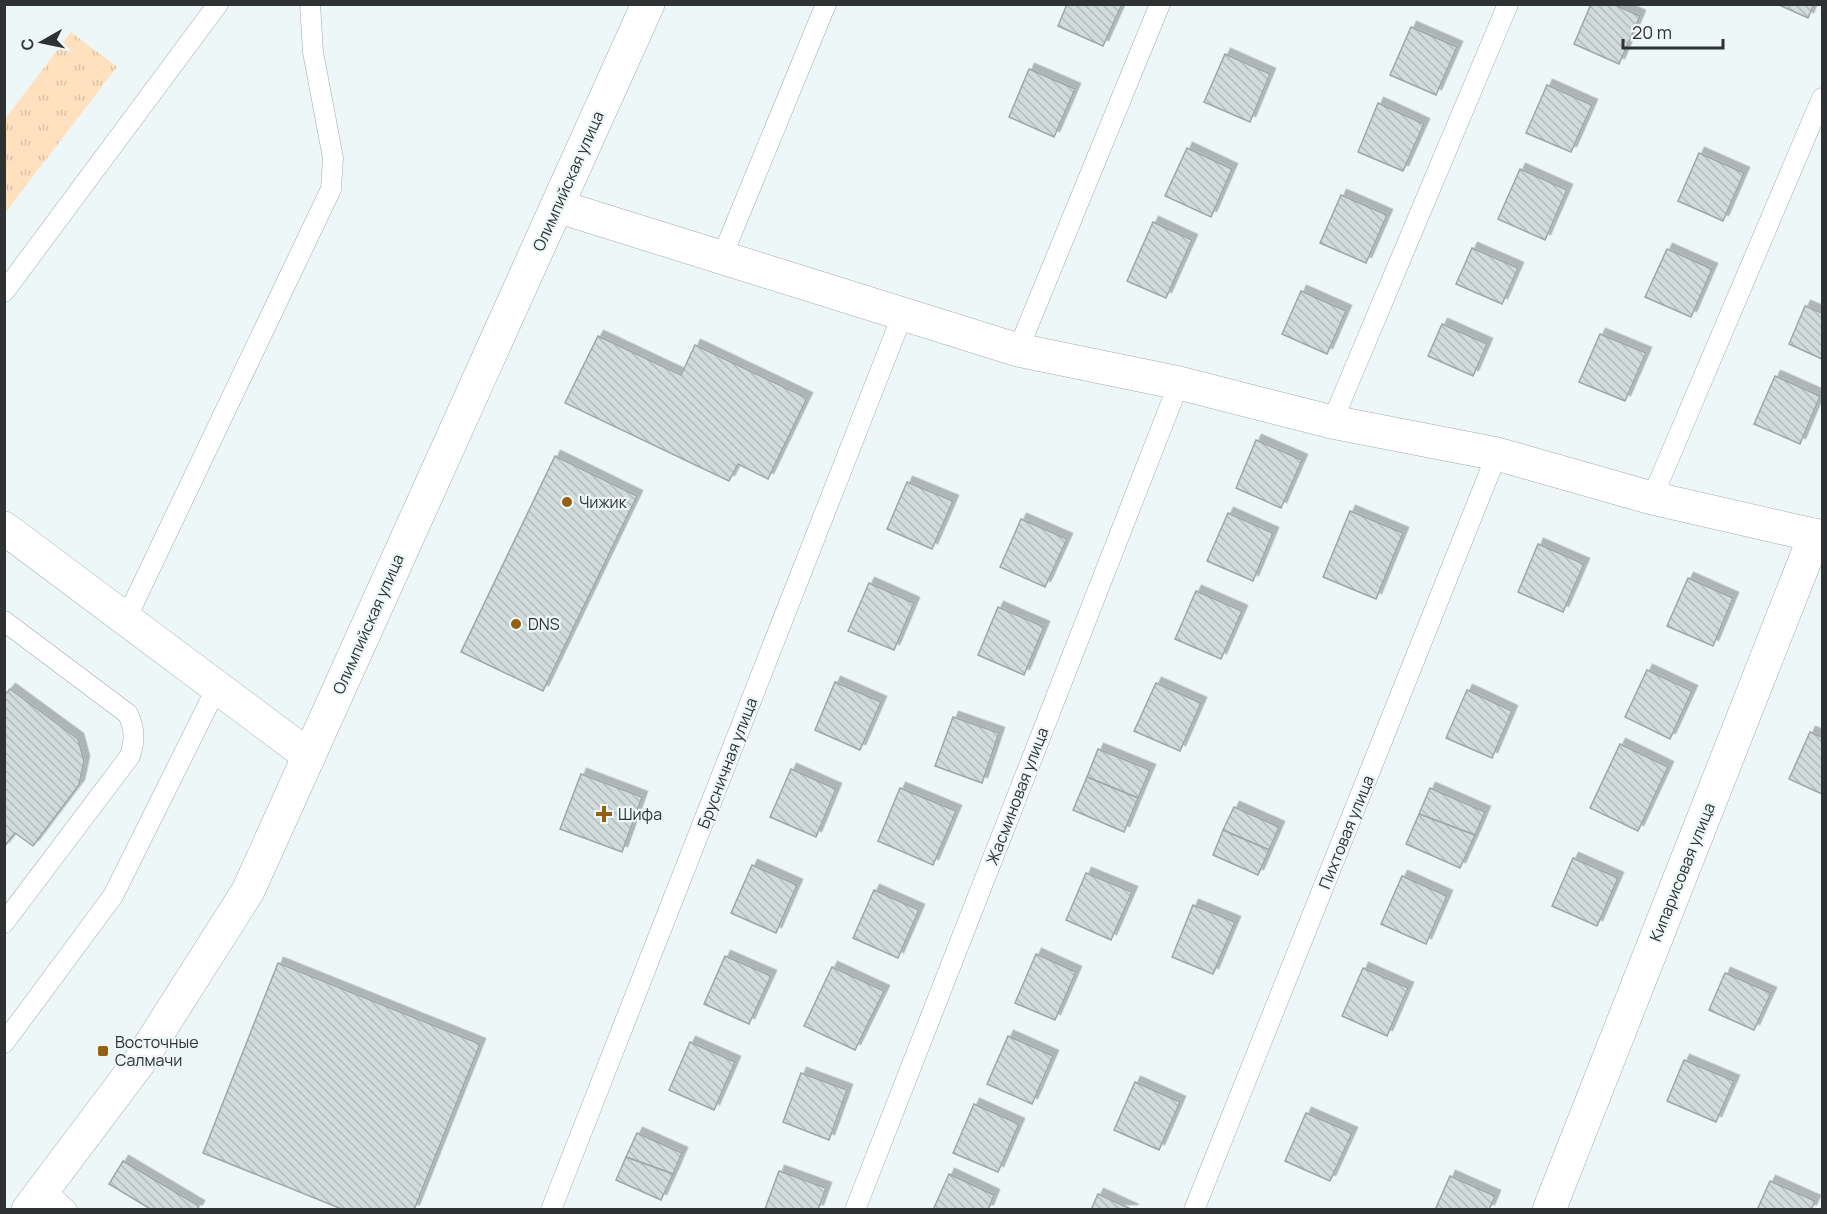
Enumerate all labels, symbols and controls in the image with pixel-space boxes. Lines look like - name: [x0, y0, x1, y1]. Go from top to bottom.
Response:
- north arrow: [12, 12, 72, 72]
- scale bar: [1623, 12, 1724, 50]
- text: 20 m: [1632, 20, 1672, 44]
- text: С: [15, 37, 39, 52]
- street label: Олимпийская улица: [527, 107, 609, 255]
- place label: Чижик: [579, 491, 628, 513]
- marker: Чижик: [560, 495, 574, 509]
- street label: Олимпийская улица: [327, 550, 409, 698]
- place label: DNS: [528, 613, 560, 635]
- marker: DNS: [509, 617, 523, 631]
- street label: Брусничная улица: [692, 694, 762, 832]
- street label: Жасминовая улица: [981, 724, 1053, 868]
- street label: Пихтовая улица: [1313, 772, 1379, 892]
- street label: Кипарисовая улица: [1644, 799, 1720, 945]
- place label: Шифа: [618, 803, 662, 825]
- marker: Шифа: [595, 805, 613, 823]
- place label: Восточные Салмачи: [115, 1031, 199, 1071]
- marker: Восточные Салмачи: [96, 1044, 110, 1058]

